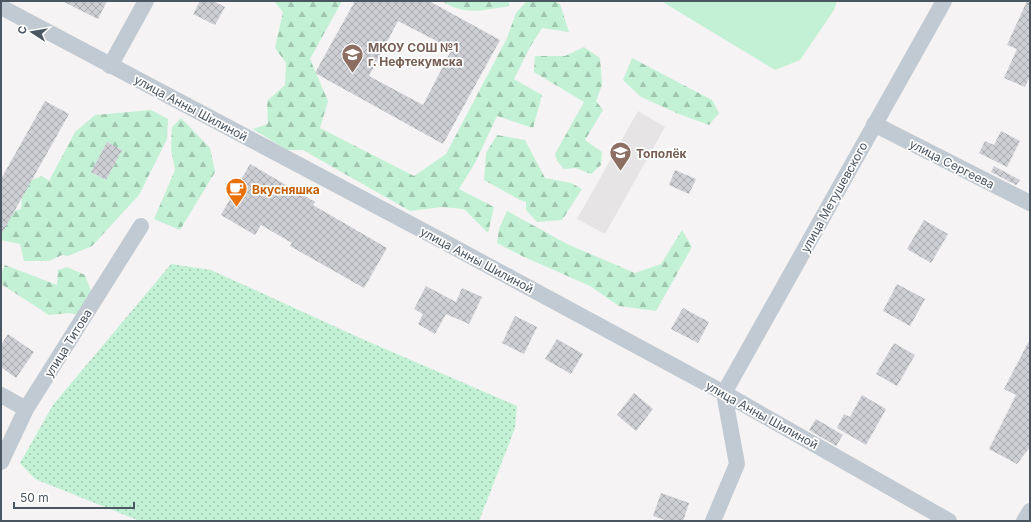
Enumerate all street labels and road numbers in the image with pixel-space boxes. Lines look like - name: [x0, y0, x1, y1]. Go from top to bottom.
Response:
- street label: улица Анны Шилиной: [132, 72, 250, 144]
- street label: улица Сергеева: [907, 136, 997, 192]
- street label: улица Метушевского: [797, 139, 871, 255]
- street label: улица Анны Шилиной: [418, 224, 536, 296]
- street label: улица Титова: [41, 306, 95, 380]
- street label: улица Анны Шилиной: [703, 378, 821, 452]

